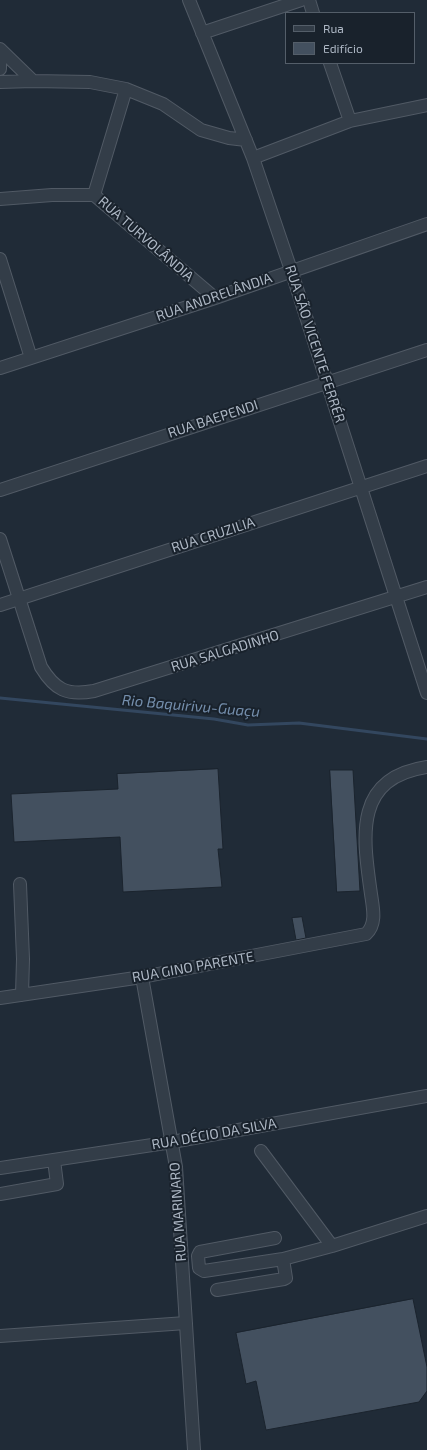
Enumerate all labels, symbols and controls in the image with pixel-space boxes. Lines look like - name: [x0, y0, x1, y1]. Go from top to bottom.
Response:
- legend: [285, 12, 415, 64]
- text: Rua: [323, 21, 344, 35]
- text: Edifício: [323, 41, 363, 55]
- street label: RUA TURVOLÂNDIA: [95, 193, 197, 285]
- street label: RUA SÃO VICENTE FERRÉR: [282, 263, 348, 425]
- street label: RUA ANDRELÂNDIA: [154, 269, 274, 325]
- street label: RUA BAEPENDI: [166, 397, 260, 441]
- street label: RUA CRUZILIA: [169, 514, 257, 556]
- street label: RUA SALGADINHO: [169, 627, 281, 675]
- water label: Rio Baquirivu-Guaçu: [121, 691, 261, 721]
- street label: RUA GINO PARENTE: [131, 948, 255, 986]
- street label: RUA DÉCIO DA SILVA: [150, 1115, 278, 1153]
- street label: RUA MARINARO: [166, 1162, 190, 1262]

